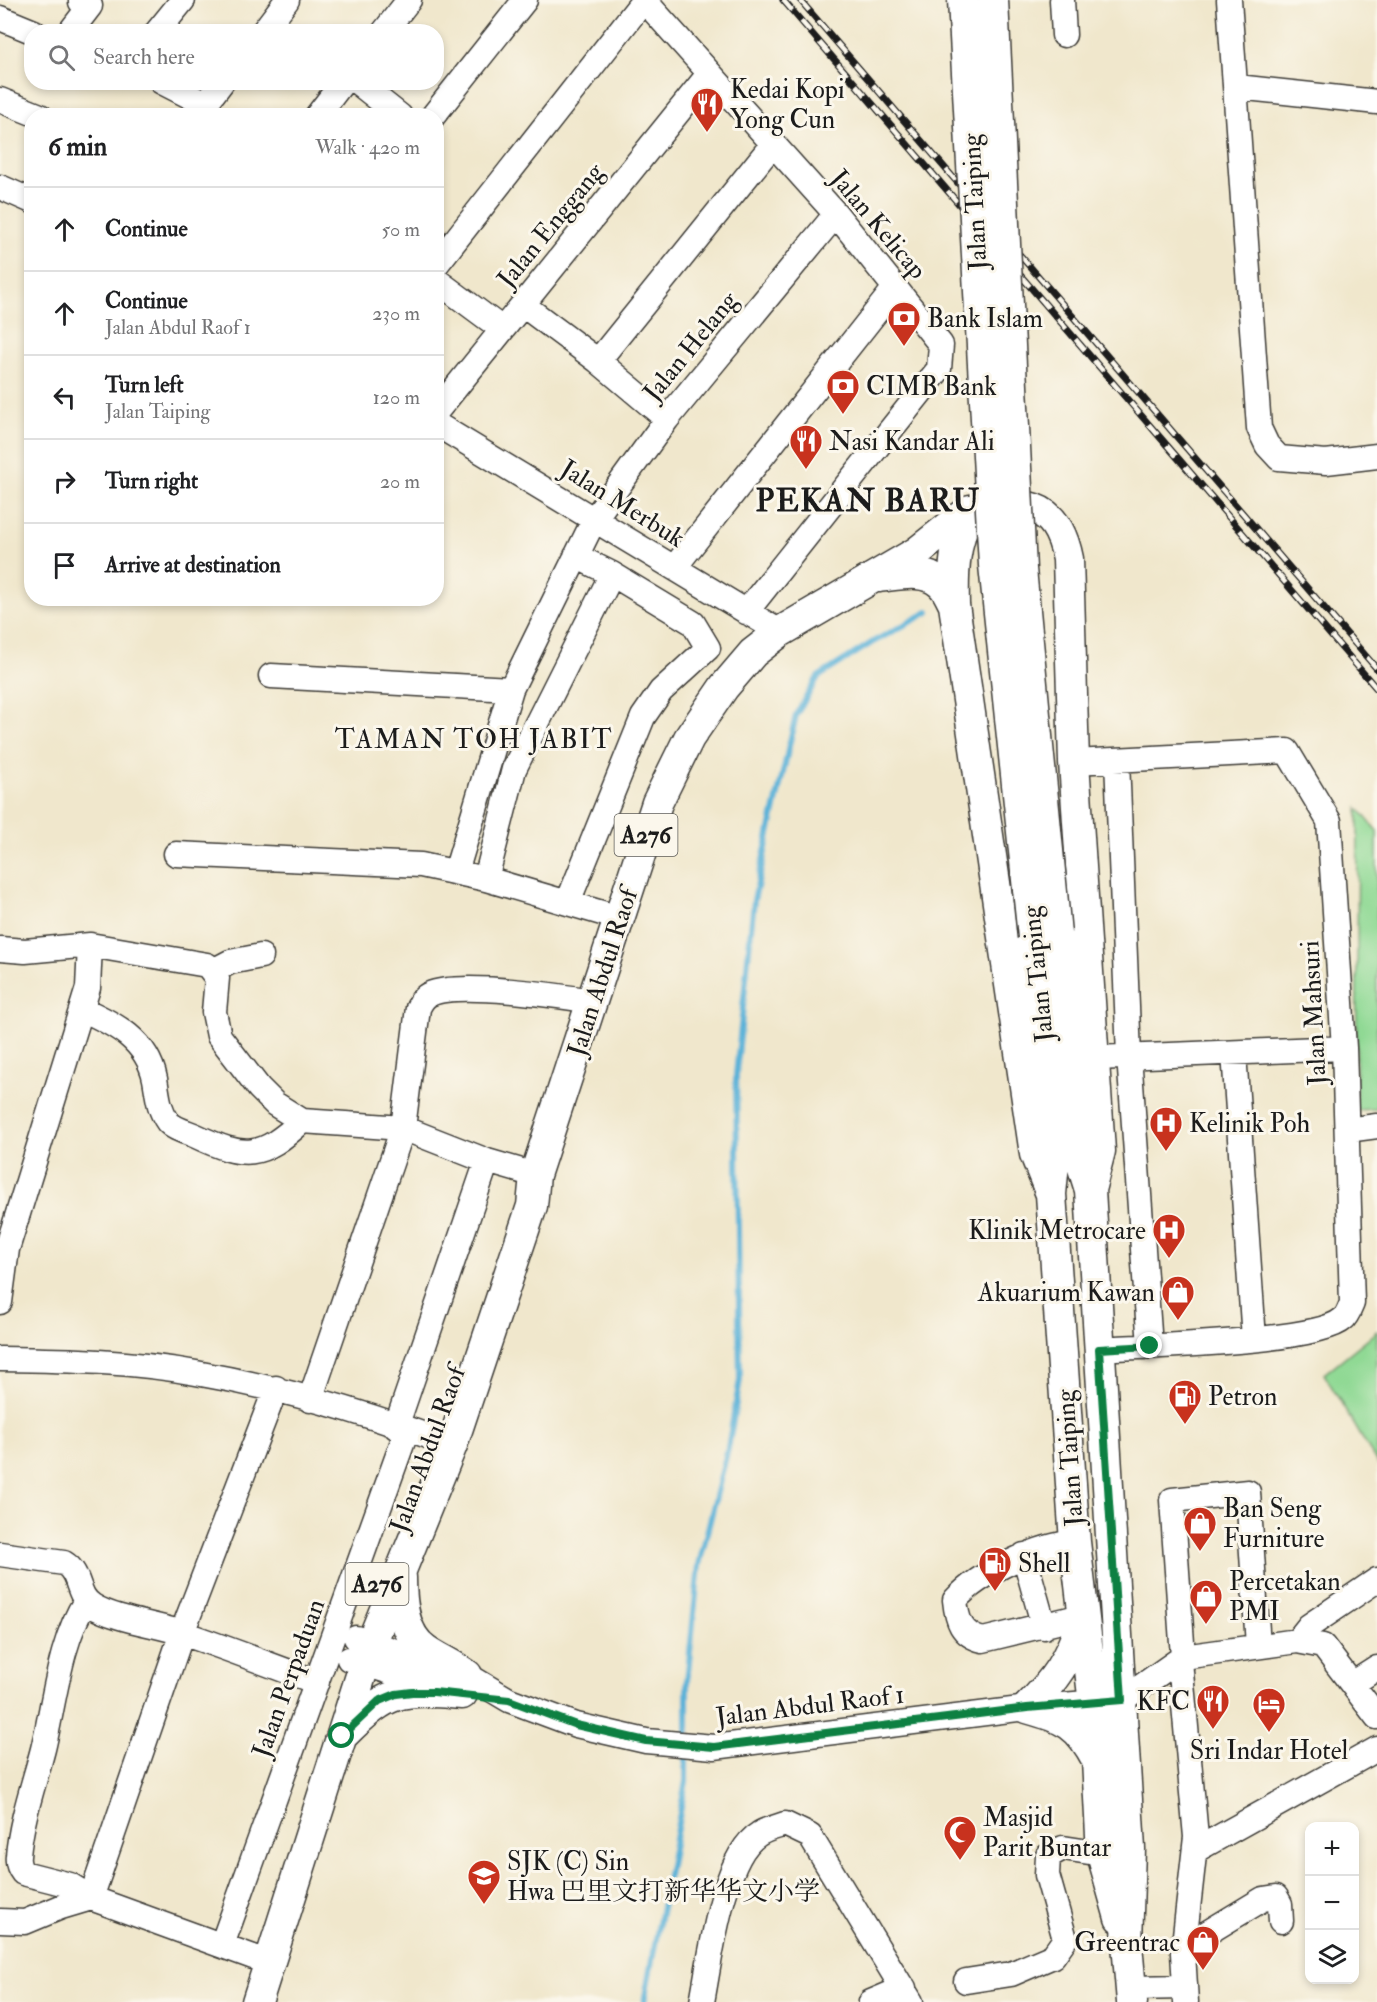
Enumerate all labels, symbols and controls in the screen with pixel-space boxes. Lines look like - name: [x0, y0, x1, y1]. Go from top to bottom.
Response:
- search box: [24, 24, 444, 90]
- icon: search: [45, 41, 78, 74]
- text: Search here: [93, 43, 195, 71]
- place label: Kedai Kopi Yong Cun: [730, 74, 845, 136]
- restaurant icon: Kedai Kopi Yong Cun: [689, 86, 725, 133]
- text: 6 min: [48, 131, 107, 163]
- street label: Jalan Taiping: [955, 131, 996, 272]
- text: Walk · 420 m: [315, 135, 420, 160]
- street label: Jalan Enggang: [490, 156, 612, 295]
- street label: Jalan Kelicap: [822, 163, 933, 287]
- icon: ahead: [48, 213, 81, 246]
- text: Continue: [105, 215, 188, 243]
- text: 50 m: [381, 217, 420, 242]
- street label: Jalan Helang: [636, 284, 746, 409]
- text: Continue: [105, 287, 188, 315]
- icon: ahead: [48, 297, 81, 330]
- bank icon: Bank Islam: [886, 300, 922, 347]
- text: 230 m: [372, 301, 420, 326]
- place label: Bank Islam: [927, 303, 1043, 335]
- text: Jalan Abdul Raof 1: [105, 315, 251, 340]
- bank icon: CIMB Bank: [825, 368, 861, 415]
- text: Turn left: [105, 371, 184, 399]
- place label: CIMB Bank: [866, 371, 997, 403]
- icon: left: [48, 381, 81, 414]
- text: 120 m: [373, 385, 420, 410]
- text: Jalan Taiping: [105, 399, 210, 424]
- restaurant icon: Nasi Kandar Ali: [788, 423, 824, 470]
- place label: Nasi Kandar Ali: [829, 426, 995, 458]
- street label: Jalan Merbuk: [553, 452, 691, 555]
- icon: right: [48, 465, 81, 498]
- text: Turn right: [105, 467, 198, 495]
- text: 20 m: [380, 469, 420, 494]
- district label: PEKAN BARU: [755, 481, 981, 521]
- icon: arrive: [48, 549, 81, 582]
- text: Arrive at destination: [105, 551, 281, 579]
- district label: TAMAN TOH JABIT: [335, 723, 613, 756]
- road number: A276: [614, 814, 678, 856]
- street label: Jalan Abdul Raof: [560, 881, 646, 1061]
- street label: Jalan Taiping: [1015, 903, 1062, 1045]
- street label: Jalan Mahsuri: [1294, 940, 1334, 1087]
- hospital icon: Kelinik Poh: [1148, 1105, 1184, 1152]
- place label: Kelinik Poh: [1189, 1108, 1310, 1140]
- hospital icon: Klinik Metrocare: [1151, 1212, 1187, 1259]
- place label: Klinik Metrocare: [968, 1215, 1146, 1247]
- shop icon: Akuarium Kawan: [1160, 1274, 1196, 1321]
- place label: Akuarium Kawan: [977, 1277, 1155, 1309]
- route end: [1136, 1332, 1162, 1358]
- street label: Jalan Abdul Raof: [383, 1358, 474, 1538]
- fuel station icon: Petron: [1167, 1378, 1203, 1425]
- place label: Petron: [1208, 1381, 1277, 1413]
- street label: Jalan Taiping: [1049, 1387, 1092, 1528]
- place label: Ban Seng Furniture: [1223, 1493, 1324, 1555]
- shop icon: Ban Seng Furniture: [1182, 1505, 1218, 1552]
- fuel station icon: Shell: [977, 1545, 1013, 1592]
- place label: Shell: [1018, 1548, 1071, 1580]
- road number: A276: [346, 1563, 409, 1605]
- place label: Percetakan PMI: [1229, 1566, 1341, 1628]
- shop icon: Percetakan PMI: [1188, 1578, 1224, 1625]
- street label: Jalan Perpaduan: [245, 1595, 333, 1763]
- street label: Jalan Abdul Raof 1: [713, 1679, 906, 1734]
- restaurant icon: KFC: [1195, 1683, 1231, 1730]
- place label: KFC: [1136, 1686, 1190, 1718]
- hotel icon: Sri Indar Hotel: [1251, 1686, 1287, 1733]
- route start: [328, 1722, 354, 1748]
- place label: Sri Indar Hotel: [1190, 1735, 1349, 1767]
- place label: Masjid Parit Buntar: [983, 1802, 1111, 1864]
- mosque icon: Masjid Parit Buntar: [942, 1814, 978, 1861]
- map controls: [1305, 1822, 1359, 1984]
- button: +: [1305, 1822, 1359, 1876]
- place label: SJK (C) Sin Hwa 巴里文打新华华文小学: [507, 1846, 820, 1908]
- school or university icon: SJK (C) Sin Hwa 巴里文打新华华文小学: [466, 1858, 502, 1905]
- button: −: [1305, 1876, 1359, 1930]
- shop icon: Greentrac: [1185, 1924, 1221, 1971]
- place label: Greentrac: [1074, 1927, 1180, 1959]
- button: layers: [1305, 1930, 1359, 1984]

